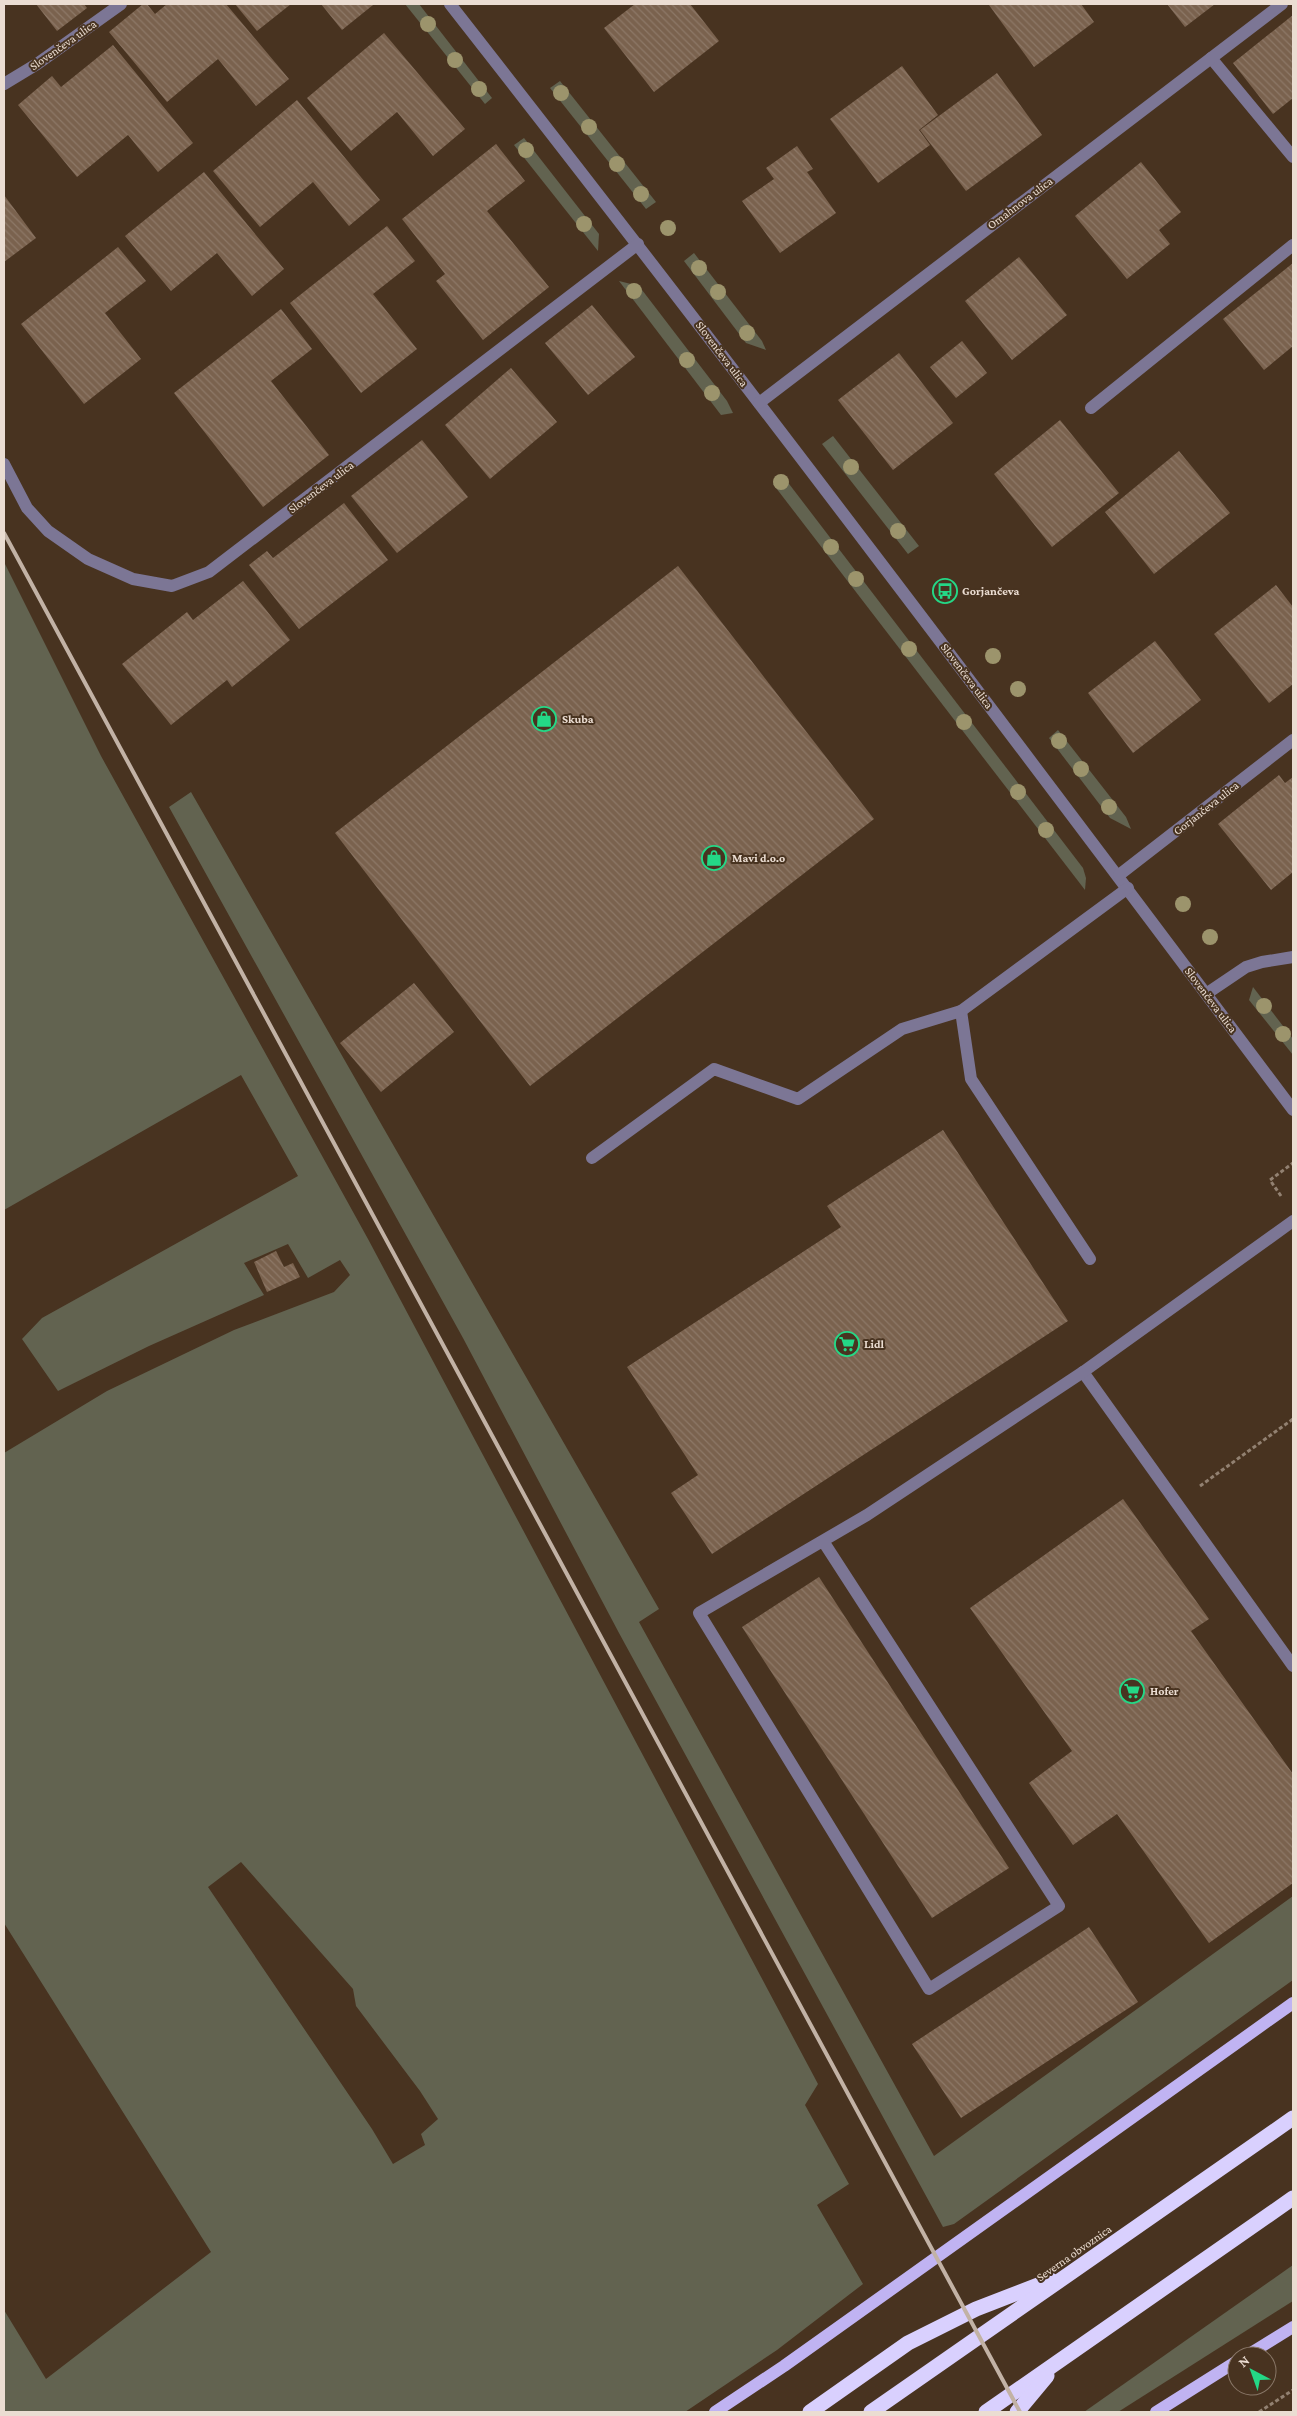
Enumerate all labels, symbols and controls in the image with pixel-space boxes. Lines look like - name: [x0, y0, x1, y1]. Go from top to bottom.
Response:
- street label: Slovenčeva ulica: [27, 17, 100, 73]
- street label: Omahnova ulica: [984, 174, 1056, 232]
- street label: Slovenčeva ulica: [693, 318, 751, 390]
- street label: Slovenčeva ulica: [285, 458, 357, 516]
- bus stop icon: Gorjančeva: [932, 578, 958, 604]
- place label: Gorjančeva: [962, 584, 1019, 598]
- street label: Slovenčeva ulica: [938, 640, 996, 712]
- shop icon: Skuba: [531, 706, 557, 732]
- place label: Skuba: [562, 712, 594, 726]
- street label: Gorjančeva ulica: [1170, 778, 1242, 838]
- shop icon: Mavi d.o.o: [701, 845, 727, 871]
- place label: Mavi d.o.o: [732, 851, 785, 865]
- street label: Slovenčeva ulica: [1182, 964, 1240, 1036]
- supermarket icon: Lidl: [834, 1331, 860, 1357]
- place label: Lidl: [864, 1337, 885, 1351]
- supermarket icon: Hofer: [1119, 1678, 1145, 1704]
- place label: Hofer: [1150, 1684, 1179, 1698]
- street label: Severna obvoznica: [1034, 2222, 1115, 2284]
- north arrow: [1227, 2346, 1277, 2396]
- text: N: [1235, 2352, 1253, 2370]

